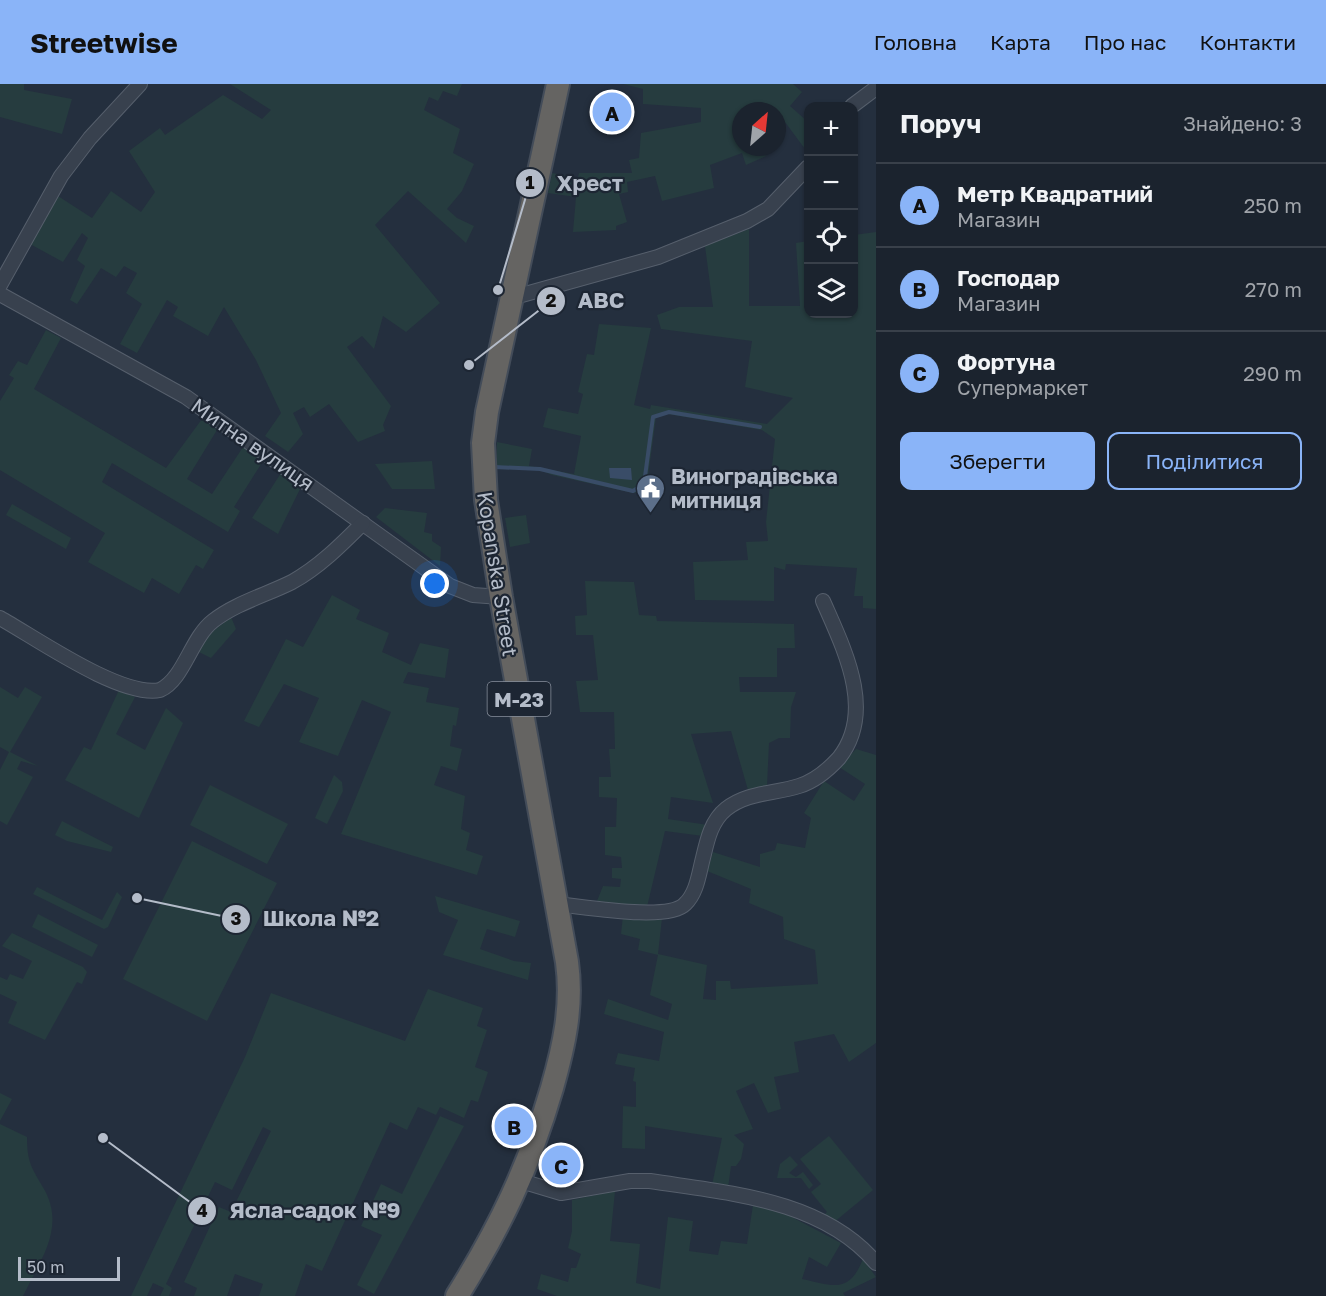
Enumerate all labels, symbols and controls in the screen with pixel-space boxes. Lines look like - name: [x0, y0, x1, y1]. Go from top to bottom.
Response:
- text: Streetwise: [30, 26, 178, 59]
- text: Головна: [874, 29, 957, 55]
- text: Карта: [990, 29, 1051, 55]
- text: Про нас: [1084, 29, 1166, 55]
- text: Контакти: [1199, 29, 1296, 55]
- pin: A: [592, 90, 632, 135]
- north arrow: [732, 102, 786, 156]
- map controls: [804, 102, 858, 318]
- button: +: [804, 102, 858, 156]
- text: Поруч: [900, 108, 981, 139]
- text: Знайдено: 3: [1183, 111, 1302, 135]
- button: −: [804, 156, 858, 210]
- callout: Хрест: [515, 163, 635, 203]
- text: Хрест: [557, 169, 623, 196]
- text: 1: [525, 171, 535, 193]
- text: Метр Квадратний: [957, 180, 1153, 207]
- text: A: [912, 193, 927, 217]
- text: 250 m: [1244, 193, 1302, 217]
- text: Магазин: [957, 207, 1041, 231]
- button: locate: [804, 210, 858, 264]
- button: layers: [804, 264, 858, 318]
- text: Господар: [957, 264, 1060, 291]
- text: B: [912, 277, 927, 301]
- text: 270 m: [1245, 277, 1302, 301]
- callout: ABC: [536, 281, 637, 321]
- text: ABC: [578, 286, 624, 313]
- text: 2: [546, 289, 557, 311]
- text: Магазин: [957, 291, 1041, 315]
- text: Фортуна: [957, 348, 1055, 375]
- text: C: [912, 361, 927, 385]
- text: 290 m: [1243, 361, 1302, 385]
- text: Супермаркет: [957, 375, 1088, 399]
- street label: Митна вулиця: [186, 392, 320, 496]
- button: Зберегти: [900, 432, 1095, 490]
- button: Поділитися: [1107, 432, 1302, 490]
- place label: Виноградівська митниця: [671, 463, 838, 513]
- public building icon: Виноградівська митниця: [634, 472, 666, 514]
- street label: Kopanska Street: [472, 490, 524, 658]
- your location: [420, 569, 449, 598]
- road number: М-23: [488, 682, 550, 716]
- callout: Школа №2: [221, 899, 391, 939]
- text: Школа №2: [263, 904, 379, 931]
- text: 3: [231, 907, 242, 929]
- pin: B: [494, 1104, 534, 1148]
- pin: C: [542, 1142, 580, 1188]
- callout: Ясла-садок №9: [187, 1191, 412, 1231]
- text: Ясла-садок №9: [229, 1196, 401, 1223]
- text: 4: [196, 1199, 208, 1221]
- scale bar: [18, 1254, 120, 1282]
- text: 50 m: [27, 1257, 64, 1277]

